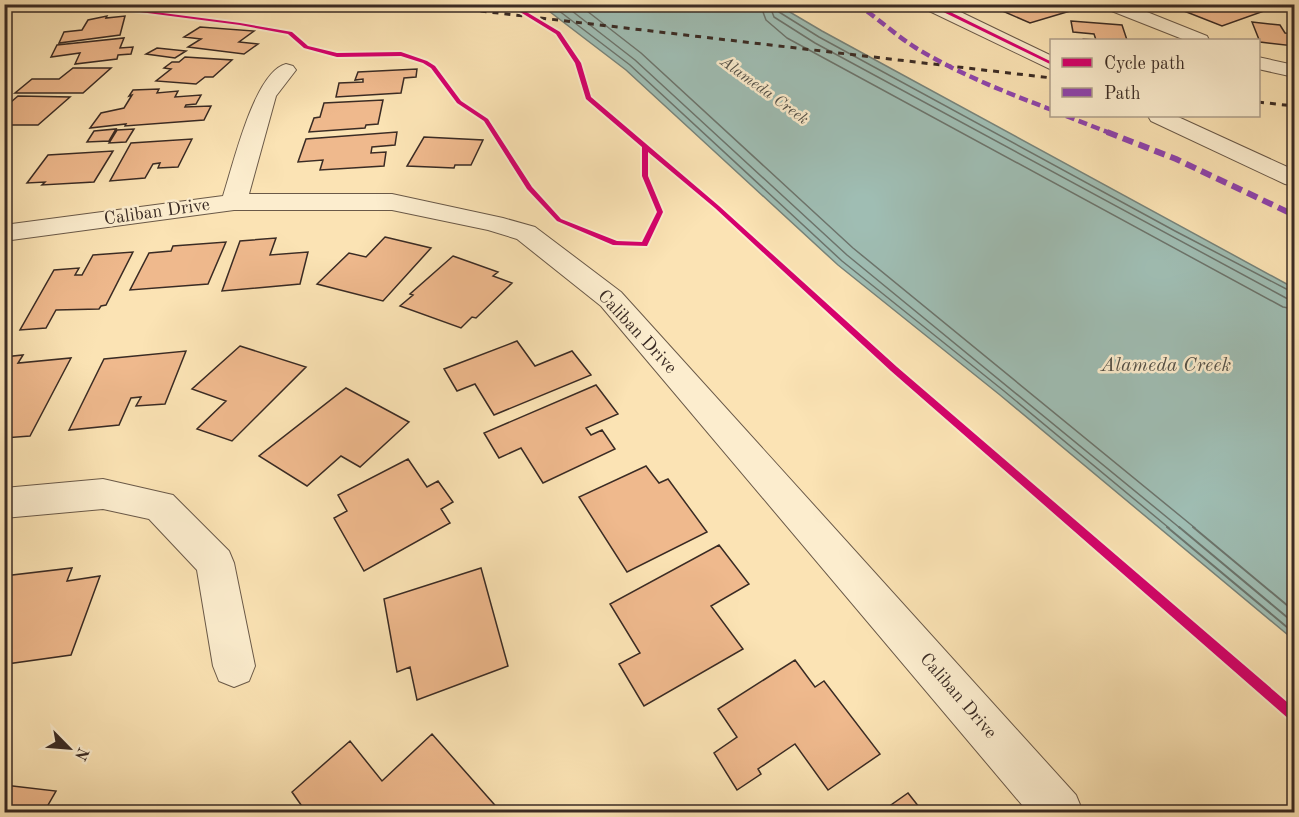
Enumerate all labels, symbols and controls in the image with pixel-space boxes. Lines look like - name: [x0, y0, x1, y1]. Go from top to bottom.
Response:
- legend: [1050, 39, 1260, 117]
- water label: Alameda Creek: [716, 53, 811, 128]
- text: Cycle path: [1104, 55, 1185, 73]
- text: Path: [1104, 85, 1141, 103]
- street label: Caliban Drive: [103, 196, 211, 228]
- street label: Caliban Drive: [594, 287, 680, 377]
- water label: Alameda Creek: [1100, 356, 1231, 376]
- street label: Caliban Drive: [916, 650, 1000, 742]
- north arrow: [39, 718, 99, 778]
- text: N: [71, 745, 91, 763]

